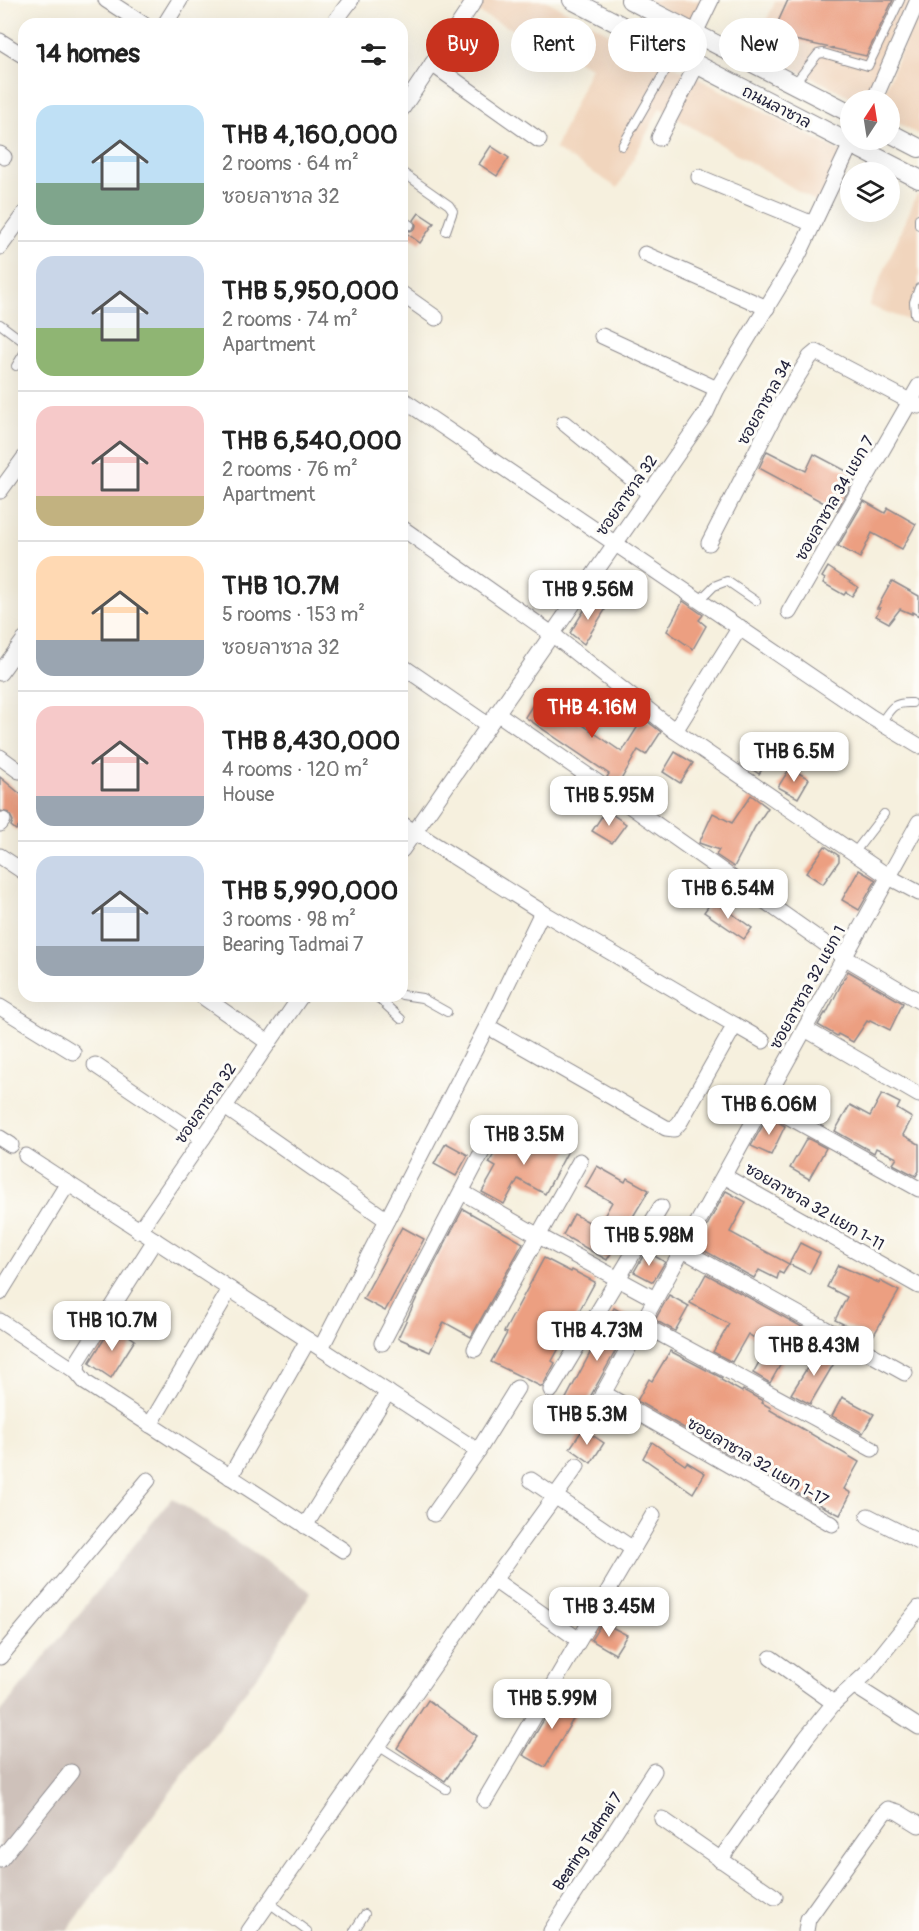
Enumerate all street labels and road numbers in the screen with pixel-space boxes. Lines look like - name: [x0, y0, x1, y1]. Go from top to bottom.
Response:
- street label: ถนนลาซาล: [739, 81, 814, 133]
- street label: ซอยลาซาล 34: [733, 356, 797, 449]
- street label: ซอยลาซาล 34 แยก 7: [791, 432, 879, 565]
- street label: ซอยลาซาล 32: [592, 451, 662, 540]
- street label: ซอยลาซาล 32 แยก 1: [766, 922, 850, 1053]
- street label: ซอยลาซาล 32: [171, 1059, 241, 1148]
- street label: ซอยลาซาล 32 แยก 1-11: [741, 1159, 888, 1255]
- street label: ซอยลาซาล 32 แยก 1-17: [683, 1413, 832, 1511]
- street label: Bearing Tadmai 7: [549, 1788, 627, 1894]

